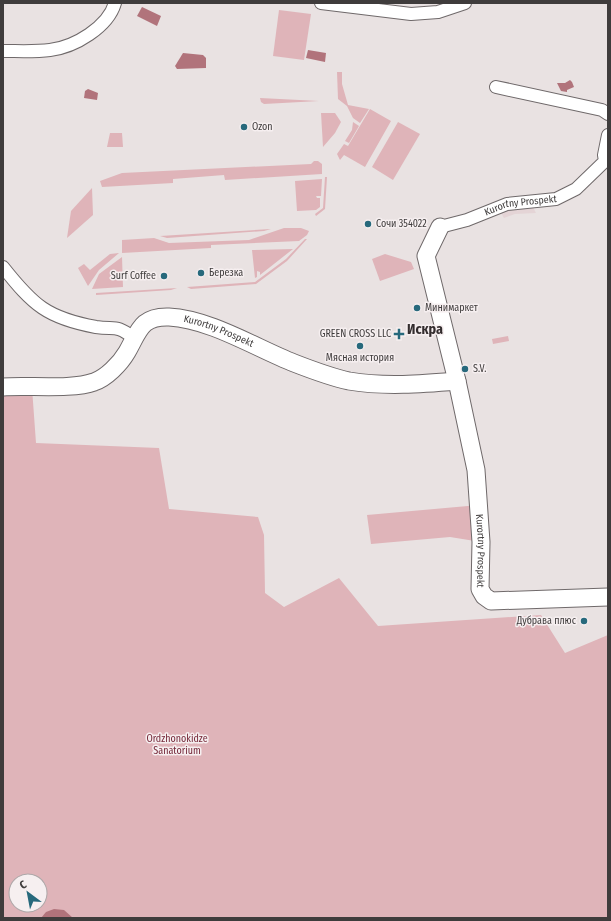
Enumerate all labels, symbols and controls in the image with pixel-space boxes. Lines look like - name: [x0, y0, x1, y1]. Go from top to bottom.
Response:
- place label: Ozon: [252, 121, 273, 133]
- marker: Ozon: [239, 122, 249, 132]
- street label: Kurortny Prospekt: [483, 193, 558, 218]
- place label: Сочи 354022: [376, 218, 427, 230]
- marker: Сочи 354022: [363, 219, 373, 229]
- place label: Березка: [209, 267, 243, 279]
- marker: Березка: [196, 268, 206, 278]
- place label: Surf Coffee: [111, 270, 156, 282]
- marker: Surf Coffee: [159, 271, 169, 281]
- place label: Минимаркет: [425, 302, 479, 314]
- marker: Минимаркет: [412, 303, 422, 313]
- street label: Kurortny Prospekt: [183, 313, 256, 350]
- district label: Искра: [407, 321, 443, 338]
- place label: GREEN CROSS LLC: [320, 328, 391, 340]
- marker: GREEN CROSS LLC: [394, 329, 404, 339]
- marker: Мясная история: [355, 341, 365, 351]
- place label: Мясная история: [326, 352, 394, 364]
- place label: S.V.: [473, 363, 486, 375]
- marker: S.V.: [460, 364, 470, 374]
- street label: Kurortny Prospekt: [473, 514, 487, 589]
- place label: Дубрава плюс: [516, 615, 577, 627]
- marker: Дубрава плюс: [579, 616, 589, 626]
- park label: Ordzhonokidze Sanatorium: [146, 733, 208, 757]
- north arrow: [8, 873, 48, 913]
- text: С: [17, 878, 29, 892]

